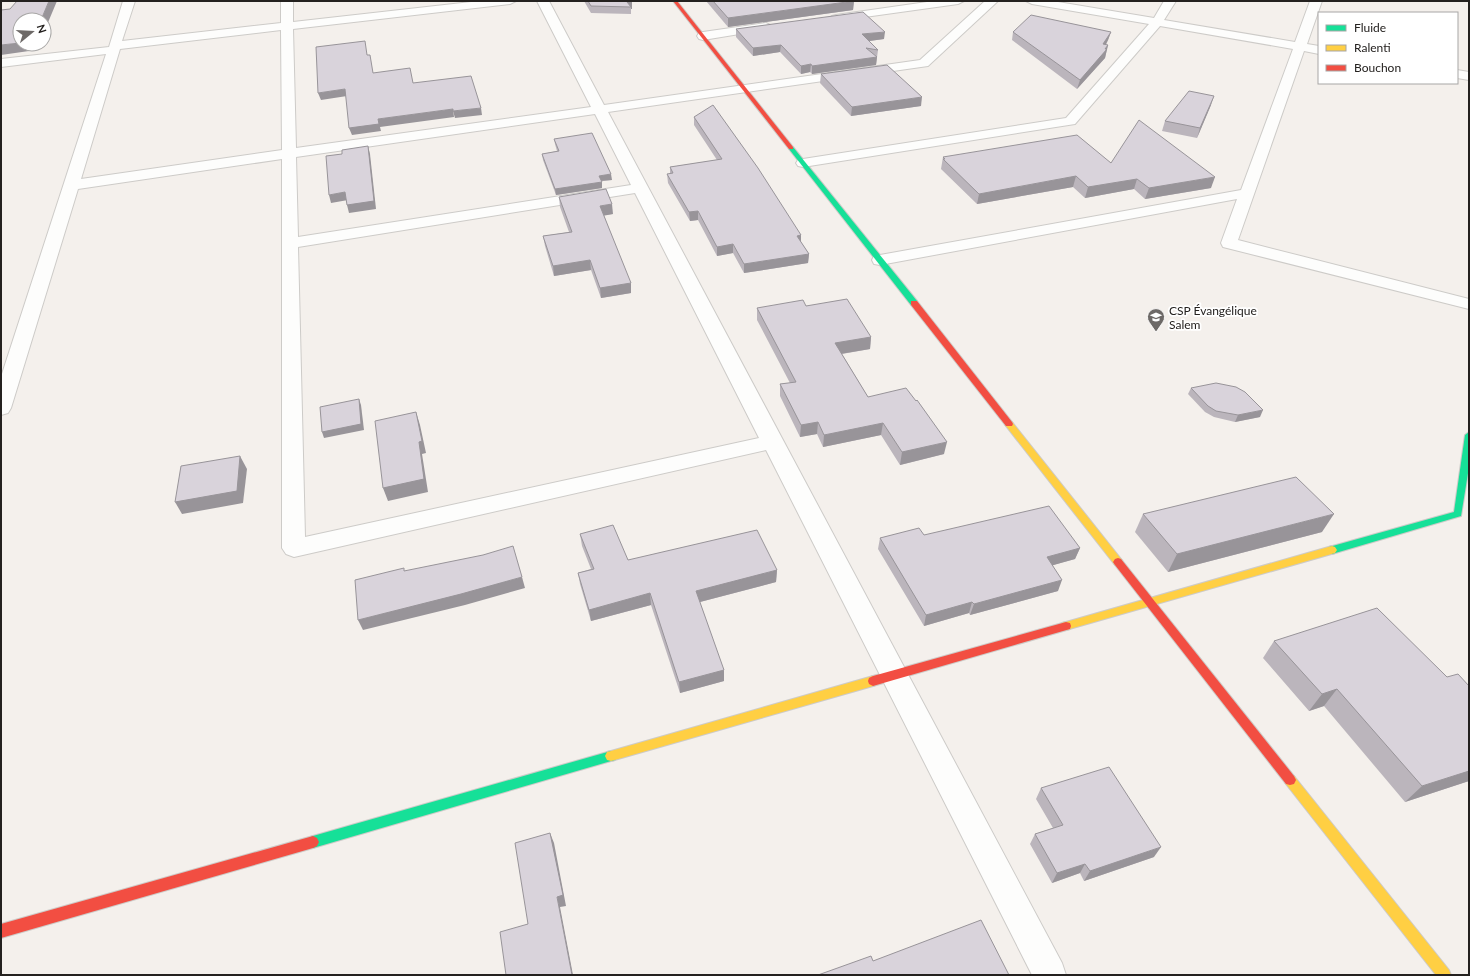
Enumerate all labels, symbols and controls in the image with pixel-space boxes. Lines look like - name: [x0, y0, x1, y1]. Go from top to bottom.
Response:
- north arrow: [12, 12, 52, 52]
- legend: [1318, 12, 1458, 84]
- text: Fluide: [1354, 20, 1386, 35]
- text: N: [34, 23, 49, 35]
- text: Ralenti: [1354, 40, 1391, 55]
- text: Bouchon: [1354, 60, 1401, 75]
- place label: CSP Évangélique Salem: [1169, 303, 1257, 332]
- school or university icon: CSP Évangélique Salem: [1146, 307, 1166, 332]

